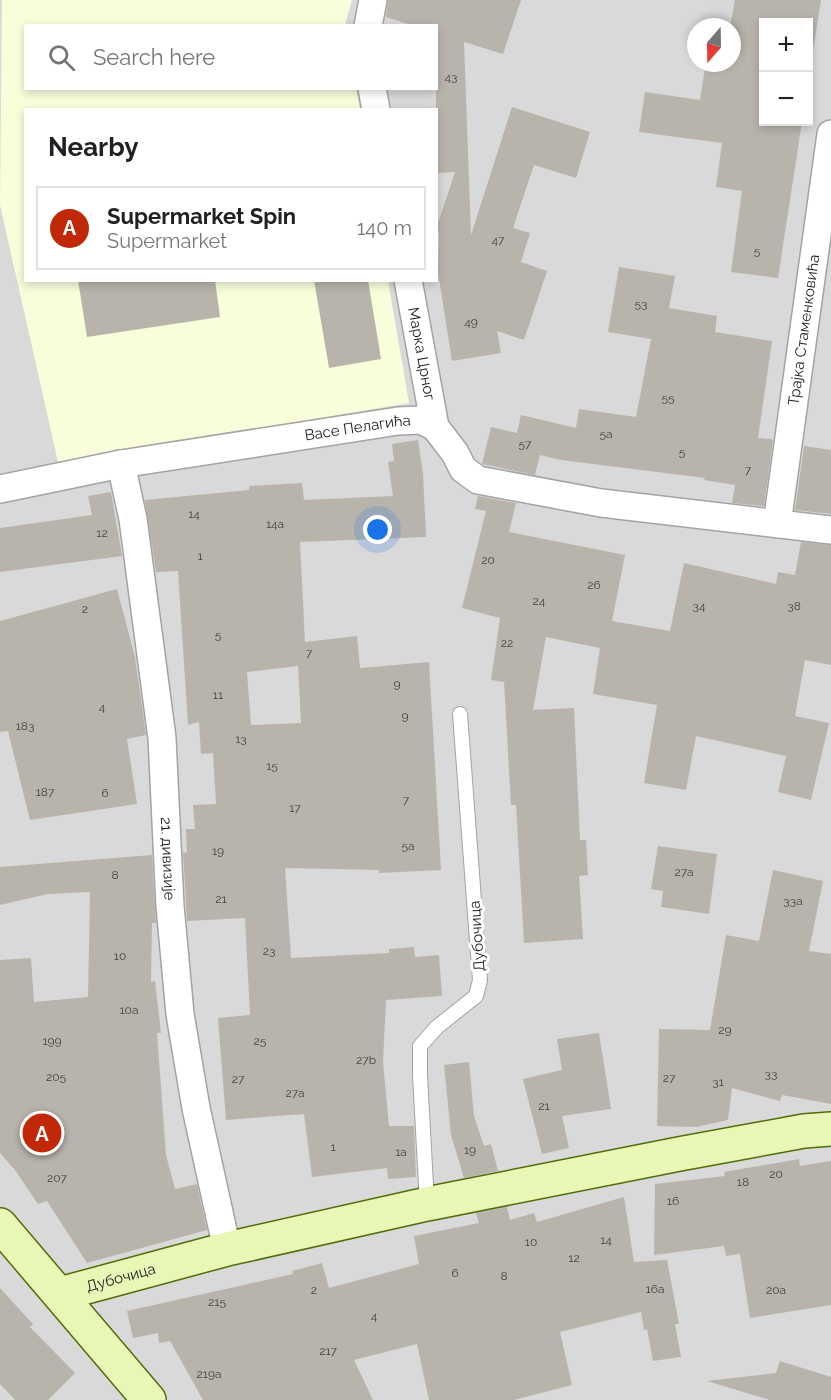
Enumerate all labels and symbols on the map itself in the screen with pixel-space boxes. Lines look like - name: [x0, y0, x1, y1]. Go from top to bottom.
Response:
- north arrow: [687, 18, 741, 72]
- house number: 43: [445, 70, 457, 84]
- house number: 47: [492, 233, 505, 247]
- house number: 5: [754, 244, 761, 258]
- street label: Трајка Стаменковића: [785, 253, 823, 407]
- house number: 53: [635, 297, 647, 311]
- street label: Марка Црног: [404, 306, 439, 402]
- house number: 49: [464, 315, 478, 329]
- house number: 55: [661, 391, 675, 405]
- street label: Васе Пелагића: [303, 411, 411, 444]
- house number: 5a: [599, 427, 613, 441]
- house number: 57: [519, 437, 532, 451]
- house number: 5: [679, 445, 686, 459]
- house number: 7: [745, 463, 752, 477]
- house number: 14: [188, 507, 200, 521]
- your location: [363, 515, 392, 544]
- house number: 14a: [266, 517, 284, 531]
- house number: 12: [96, 526, 108, 540]
- house number: 1: [197, 549, 203, 563]
- house number: 20: [481, 553, 495, 567]
- house number: 26: [587, 578, 601, 592]
- house number: 24: [533, 594, 546, 608]
- house number: 34: [693, 599, 706, 613]
- house number: 38: [787, 599, 801, 613]
- house number: 2: [82, 602, 88, 616]
- house number: 5: [215, 628, 222, 642]
- house number: 22: [501, 636, 513, 650]
- house number: 7: [306, 646, 313, 660]
- house number: 9: [393, 677, 401, 691]
- house number: 11: [213, 688, 223, 702]
- house number: 4: [99, 700, 106, 714]
- house number: 9: [401, 709, 409, 723]
- house number: 183: [16, 719, 34, 733]
- house number: 13: [235, 732, 247, 746]
- house number: 15: [266, 759, 278, 773]
- house number: 187: [36, 785, 55, 799]
- house number: 6: [101, 786, 109, 800]
- house number: 7: [403, 793, 410, 807]
- house number: 17: [289, 801, 301, 815]
- street label: 21. дивизије: [157, 817, 179, 901]
- house number: 5a: [401, 839, 415, 853]
- house number: 19: [212, 844, 224, 858]
- house number: 27a: [674, 865, 694, 879]
- house number: 8: [111, 868, 119, 882]
- house number: 21: [215, 892, 227, 906]
- house number: 33a: [783, 894, 803, 908]
- street label: Дубочица: [466, 900, 488, 972]
- house number: 23: [263, 944, 275, 958]
- house number: 10: [114, 949, 126, 963]
- house number: 10a: [119, 1003, 139, 1017]
- house number: 29: [718, 1023, 732, 1037]
- house number: 199: [42, 1034, 62, 1048]
- house number: 25: [254, 1034, 267, 1048]
- house number: 27b: [356, 1053, 376, 1067]
- house number: 33: [765, 1067, 777, 1081]
- house number: 205: [46, 1070, 67, 1084]
- house number: 27: [663, 1071, 676, 1085]
- house number: 27: [232, 1072, 245, 1086]
- house number: 31: [712, 1075, 724, 1089]
- house number: 27a: [285, 1086, 305, 1100]
- house number: 21: [538, 1099, 550, 1113]
- pin: A: [22, 1110, 62, 1156]
- house number: 1: [330, 1140, 336, 1154]
- house number: 19: [464, 1143, 476, 1157]
- house number: 1a: [395, 1145, 407, 1159]
- house number: 20: [769, 1167, 783, 1181]
- house number: 207: [47, 1171, 68, 1185]
- house number: 18: [737, 1175, 749, 1189]
- house number: 16: [667, 1194, 679, 1208]
- house number: 14: [600, 1233, 612, 1247]
- house number: 10: [525, 1235, 537, 1249]
- house number: 12: [568, 1251, 580, 1265]
- street label: Дубочица: [84, 1260, 157, 1296]
- house number: 6: [451, 1266, 459, 1280]
- house number: 8: [500, 1269, 508, 1283]
- house number: 16a: [646, 1282, 664, 1296]
- house number: 2: [311, 1283, 317, 1297]
- house number: 20a: [766, 1283, 786, 1297]
- house number: 215: [208, 1295, 226, 1309]
- house number: 4: [371, 1309, 378, 1323]
- house number: 217: [319, 1344, 337, 1358]
- house number: 219a: [197, 1367, 221, 1381]

